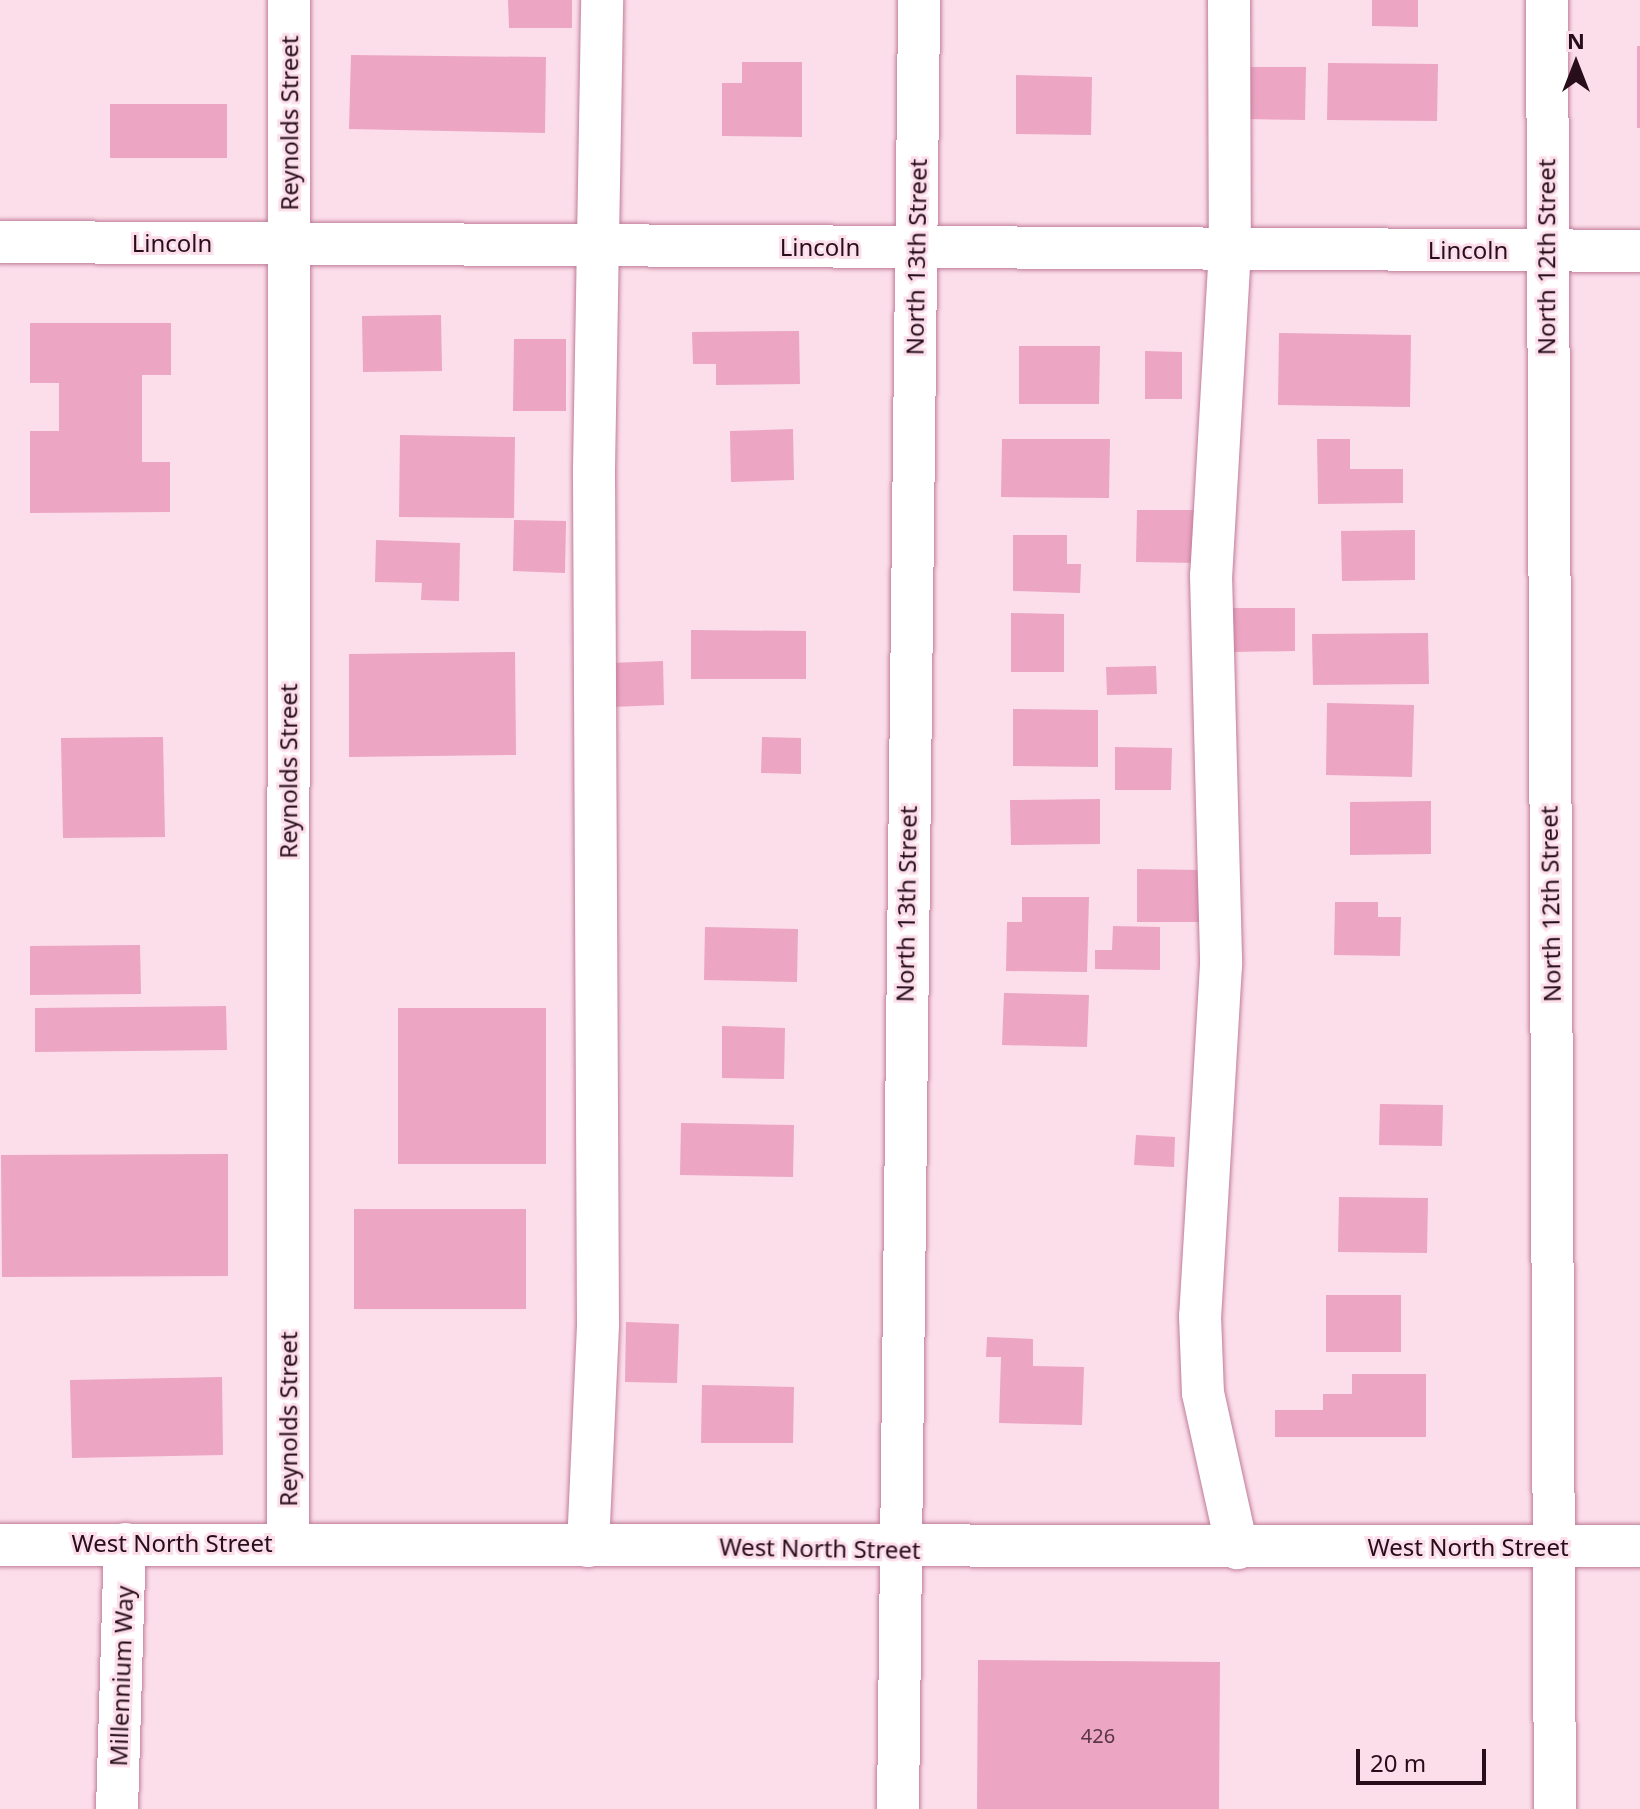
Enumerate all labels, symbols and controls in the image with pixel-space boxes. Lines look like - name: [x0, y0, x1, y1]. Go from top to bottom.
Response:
- north arrow: [1536, 24, 1616, 104]
- text: N: [1567, 25, 1585, 55]
- street label: Reynolds Street: [275, 35, 303, 211]
- street label: North 13th Street: [900, 158, 932, 356]
- street label: North 12th Street: [1532, 159, 1560, 355]
- street label: Lincoln: [132, 229, 212, 257]
- street label: Lincoln: [780, 233, 860, 261]
- street label: Lincoln: [1428, 236, 1508, 264]
- street label: Reynolds Street: [274, 683, 302, 859]
- street label: North 13th Street: [890, 805, 922, 1003]
- street label: North 12th Street: [1534, 805, 1566, 1003]
- street label: Reynolds Street: [274, 1331, 302, 1507]
- street label: West North Street: [71, 1529, 273, 1557]
- street label: West North Street: [719, 1532, 921, 1564]
- street label: West North Street: [1367, 1533, 1569, 1561]
- street label: Millennium Way: [103, 1585, 139, 1767]
- house number: 426: [1081, 1723, 1115, 1747]
- scale bar: [1360, 1733, 1490, 1783]
- text: 20 m: [1370, 1746, 1426, 1779]

